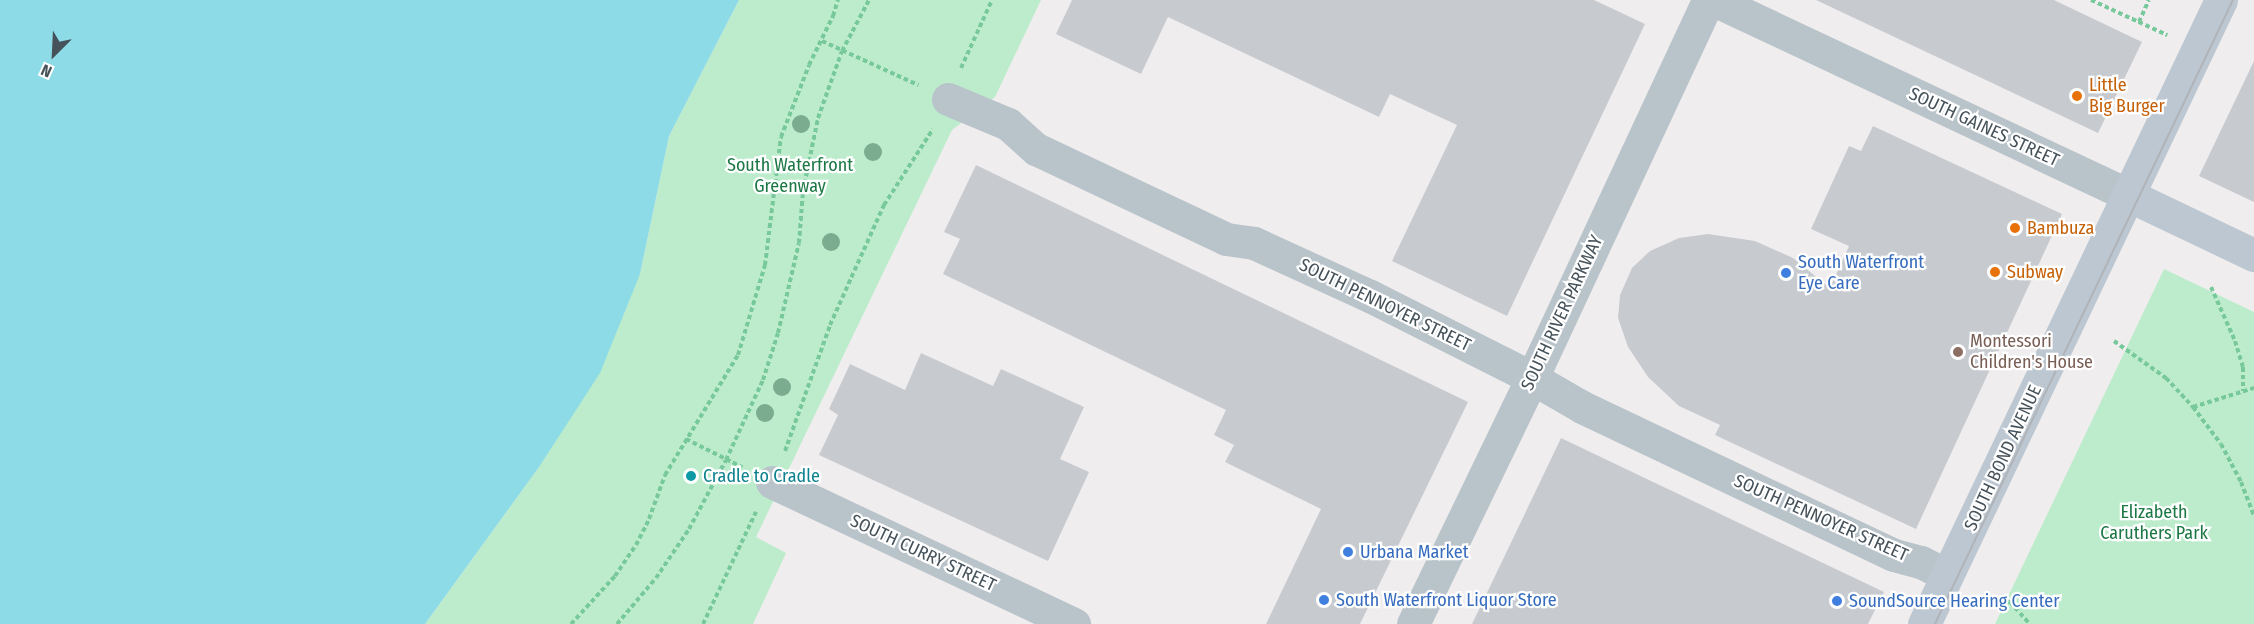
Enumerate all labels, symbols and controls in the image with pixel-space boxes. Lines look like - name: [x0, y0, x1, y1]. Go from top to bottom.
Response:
- north arrow: [24, 24, 84, 84]
- text: N: [38, 60, 55, 82]
- place label: Little Big Burger: [2089, 75, 2165, 118]
- street label: SOUTH GAINES STREET: [1906, 83, 2062, 171]
- marker: Little Big Burger: [2070, 89, 2084, 103]
- park label: South Waterfront Greenway: [727, 155, 853, 198]
- place label: Bambuza: [2027, 217, 2094, 239]
- marker: Bambuza: [2008, 221, 2022, 235]
- street label: SOUTH RIVER PARKWAY: [1517, 232, 1607, 394]
- place label: South Waterfront Eye Care: [1798, 252, 1924, 294]
- street label: SOUTH PENNOYER STREET: [1296, 254, 1474, 356]
- place label: Subway: [2007, 261, 2063, 283]
- marker: Subway: [1988, 265, 2002, 279]
- marker: South Waterfront Eye Care: [1779, 266, 1793, 280]
- place label: Montessori Children's House: [1970, 331, 2093, 374]
- marker: Montessori Children's House: [1951, 345, 1965, 359]
- street label: SOUTH BOND AVENUE: [1960, 382, 2046, 534]
- place label: Cradle to Cradle: [703, 465, 820, 487]
- marker: Cradle to Cradle: [684, 469, 698, 483]
- street label: SOUTH PENNOYER STREET: [1731, 470, 1911, 566]
- park label: Elizabeth Caruthers Park: [2100, 502, 2208, 544]
- street label: SOUTH CURRY STREET: [847, 510, 999, 596]
- place label: Urbana Market: [1360, 541, 1469, 563]
- marker: Urbana Market: [1341, 545, 1355, 559]
- place label: South Waterfront Liquor Store: [1336, 589, 1557, 611]
- place label: SoundSource Hearing Center: [1849, 590, 2059, 612]
- marker: South Waterfront Liquor Store: [1317, 593, 1331, 607]
- marker: SoundSource Hearing Center: [1830, 594, 1844, 608]

